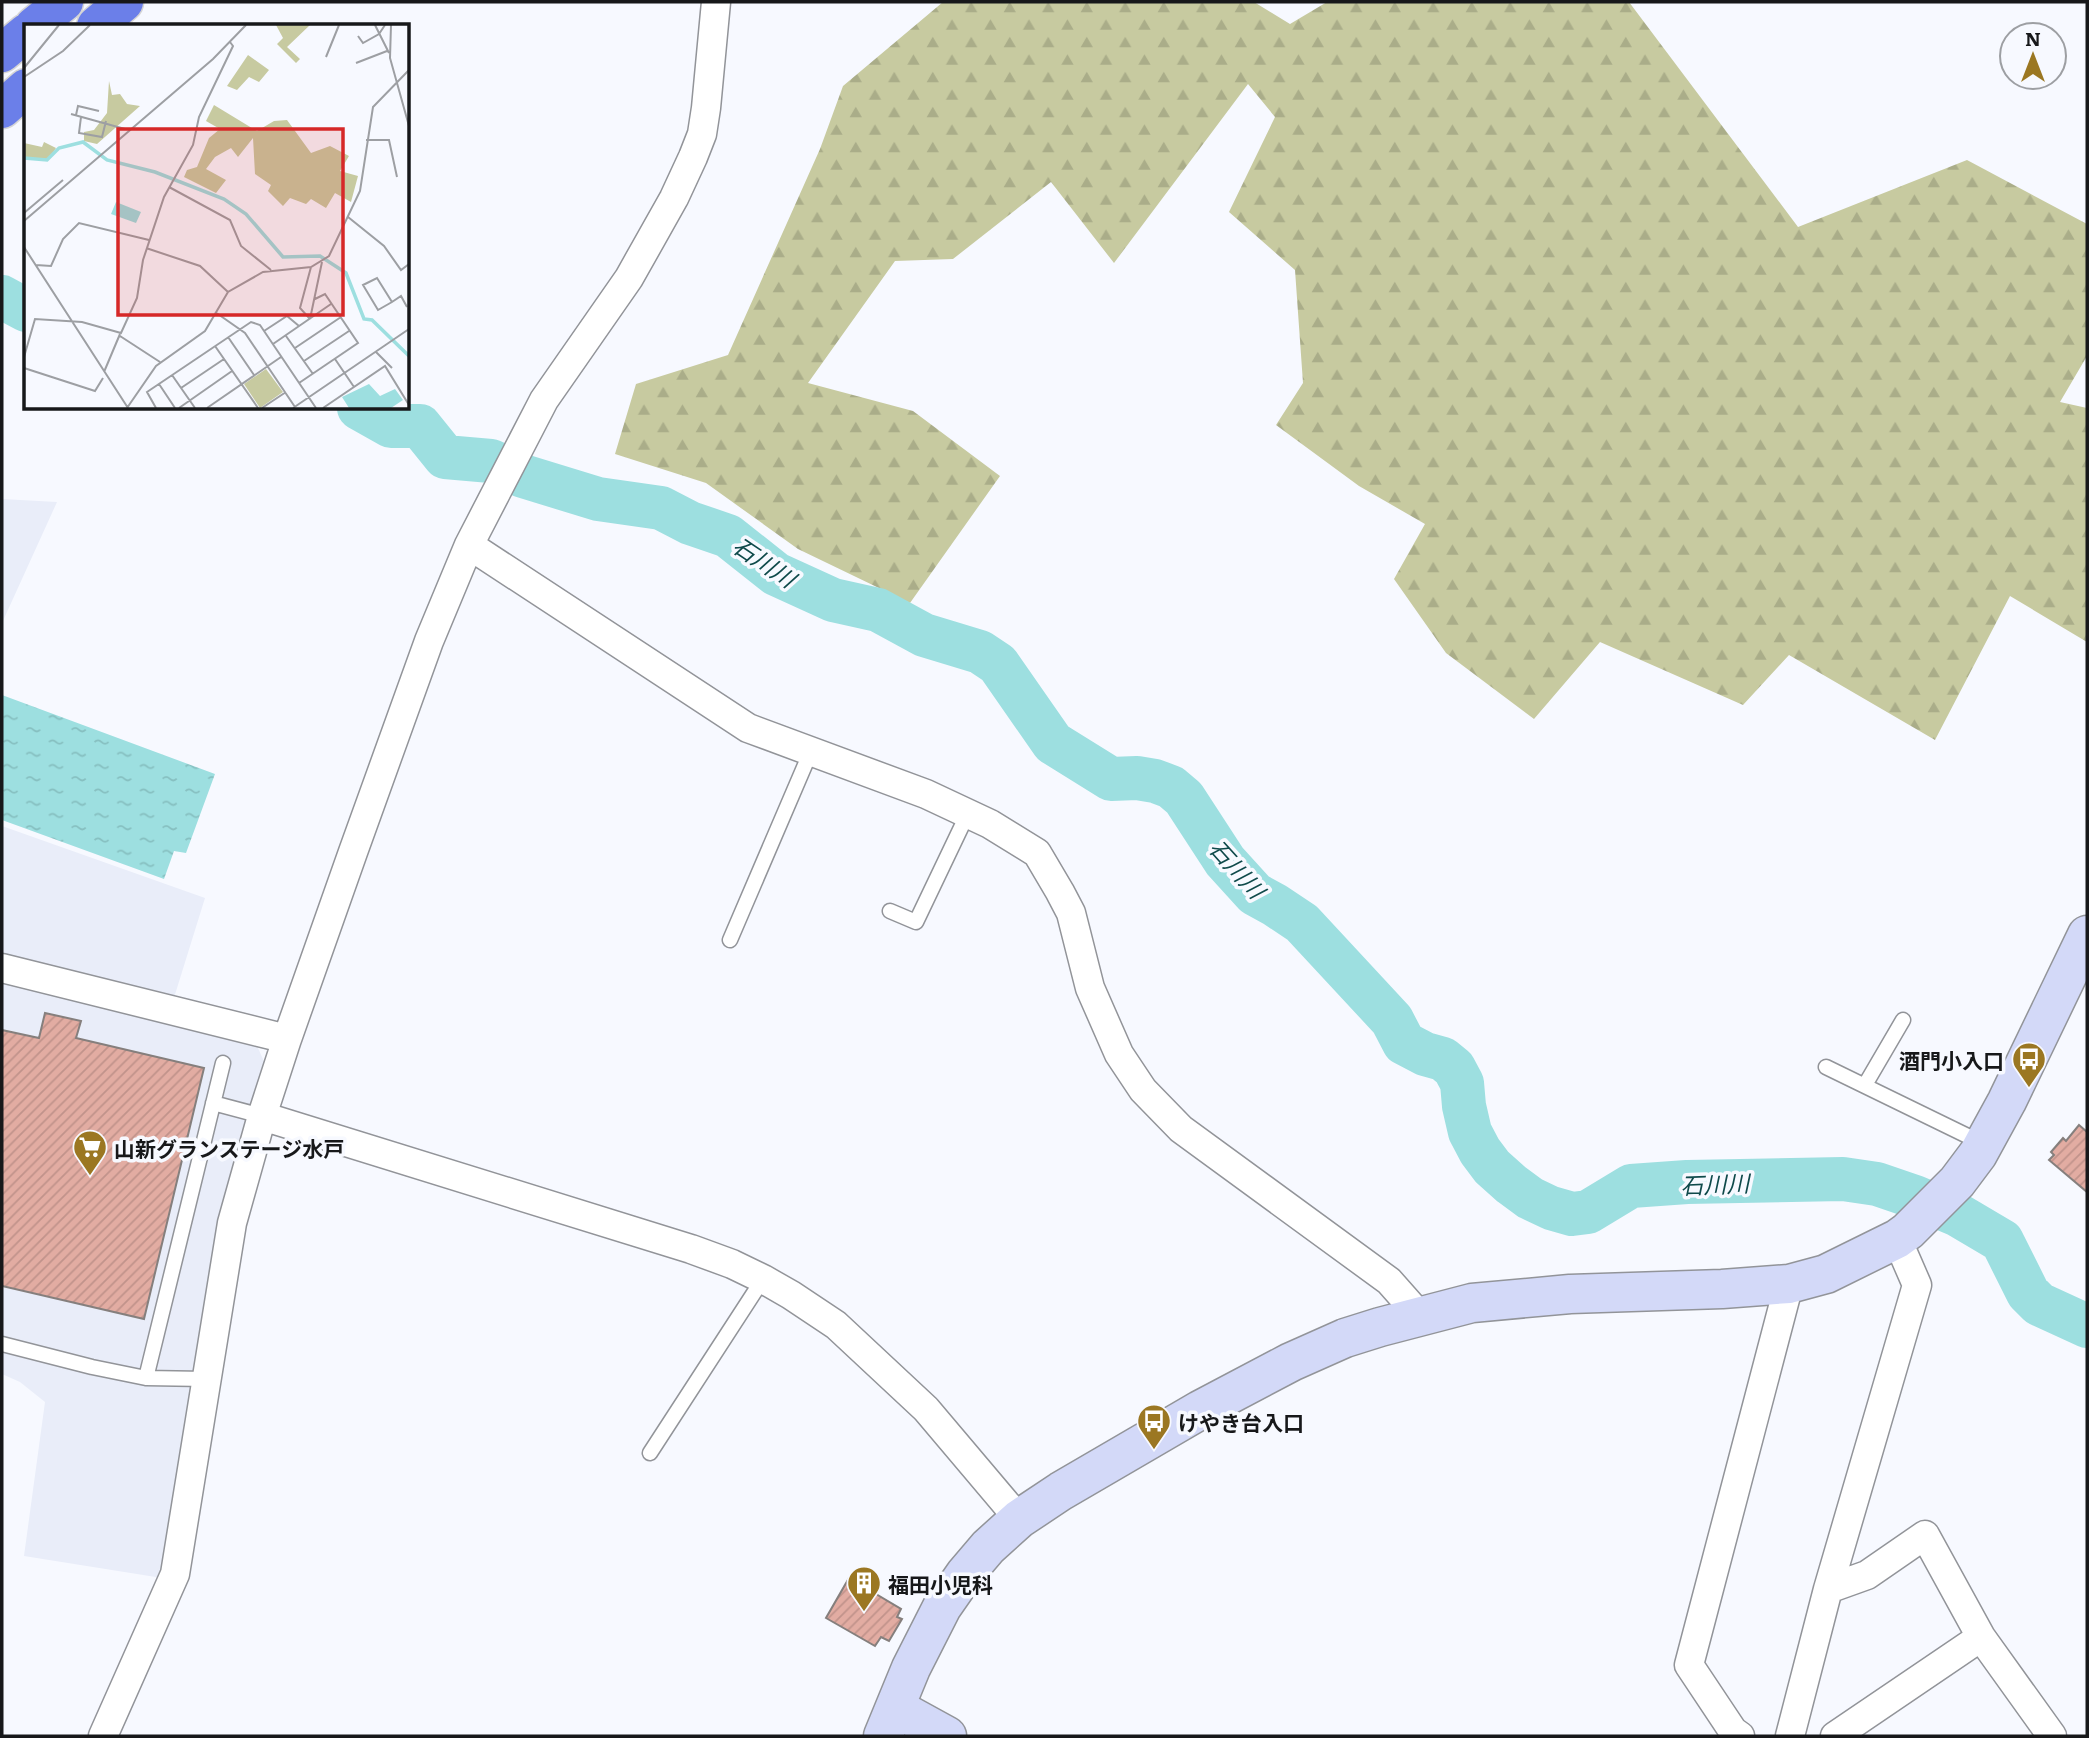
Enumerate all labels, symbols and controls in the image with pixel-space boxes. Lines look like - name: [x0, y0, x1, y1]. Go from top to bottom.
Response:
- north arrow: [1998, 21, 2068, 91]
- inset map: [24, 24, 410, 410]
- text: N: [2025, 24, 2041, 52]
- water label: 石川川: [727, 528, 806, 596]
- water label: 石川川: [1202, 831, 1276, 907]
- bus stop icon: 酒門小入口: [2010, 1040, 2048, 1089]
- place label: 酒門小入口: [1899, 1044, 2004, 1075]
- supermarket icon: 山新グランステージ水戸: [71, 1128, 109, 1177]
- place label: 山新グランステージ水戸: [114, 1132, 344, 1163]
- water label: 石川川: [1680, 1165, 1753, 1201]
- bus stop icon: けやき台入口: [1135, 1402, 1173, 1451]
- place label: けやき台入口: [1178, 1406, 1304, 1437]
- building icon: 福田小児科: [845, 1564, 883, 1613]
- place label: 福田小児科: [888, 1568, 993, 1599]

